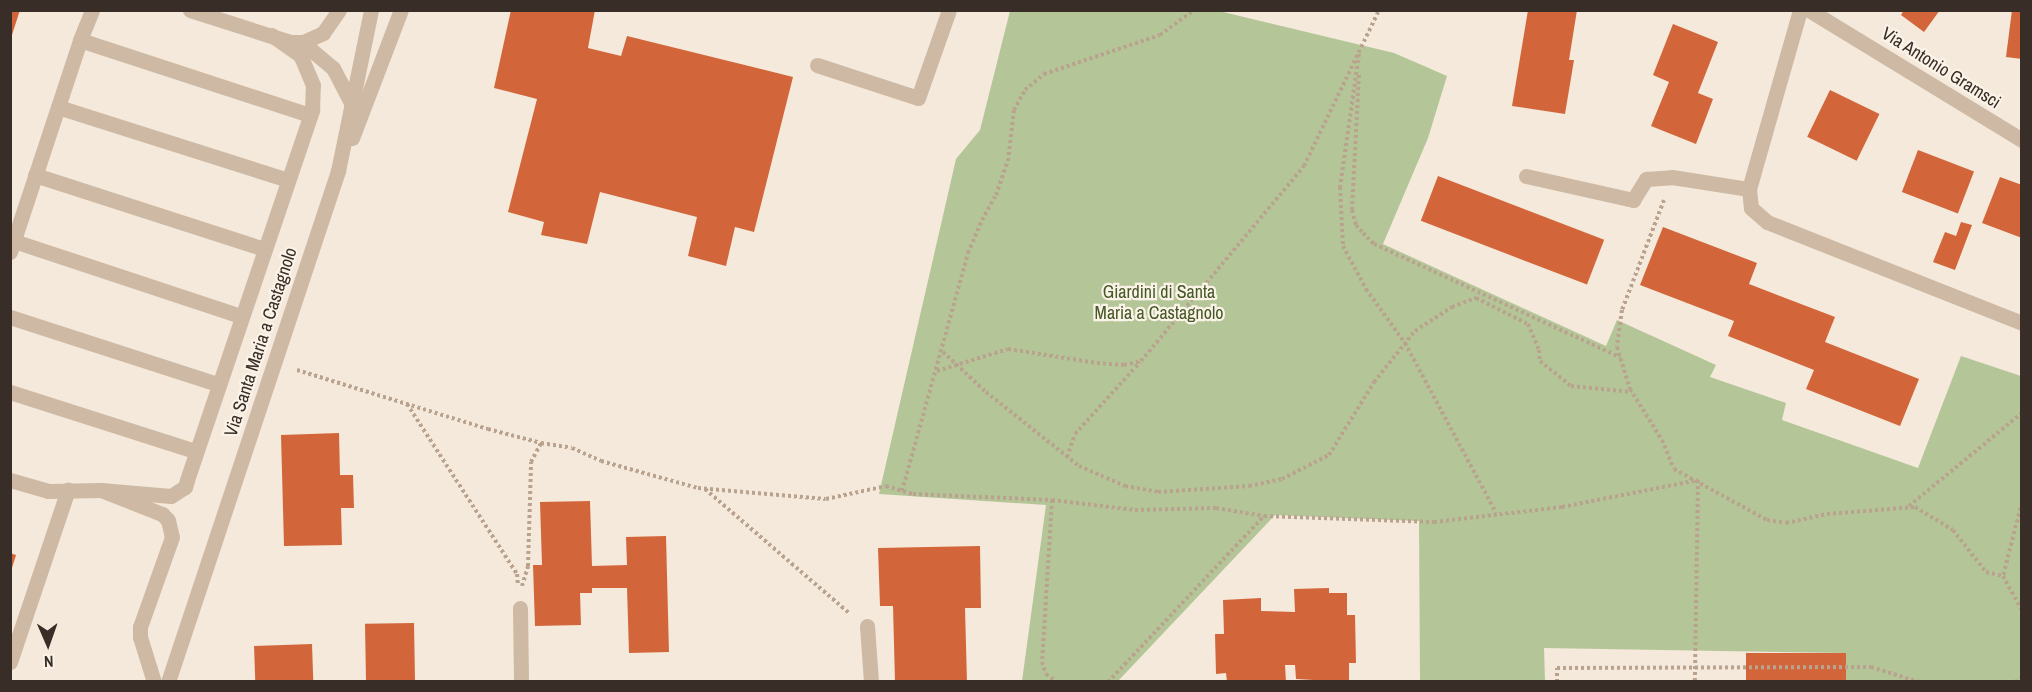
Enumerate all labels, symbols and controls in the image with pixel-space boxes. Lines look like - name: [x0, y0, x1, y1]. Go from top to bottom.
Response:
- street label: Via Antonio Gramsci: [1877, 23, 2005, 113]
- street label: Via Santa Maria a Castagnolo: [220, 245, 302, 439]
- park label: Giardini di Santa Maria a Castagnolo: [1095, 282, 1223, 324]
- north arrow: [18, 614, 78, 674]
- text: N: [44, 651, 54, 673]

